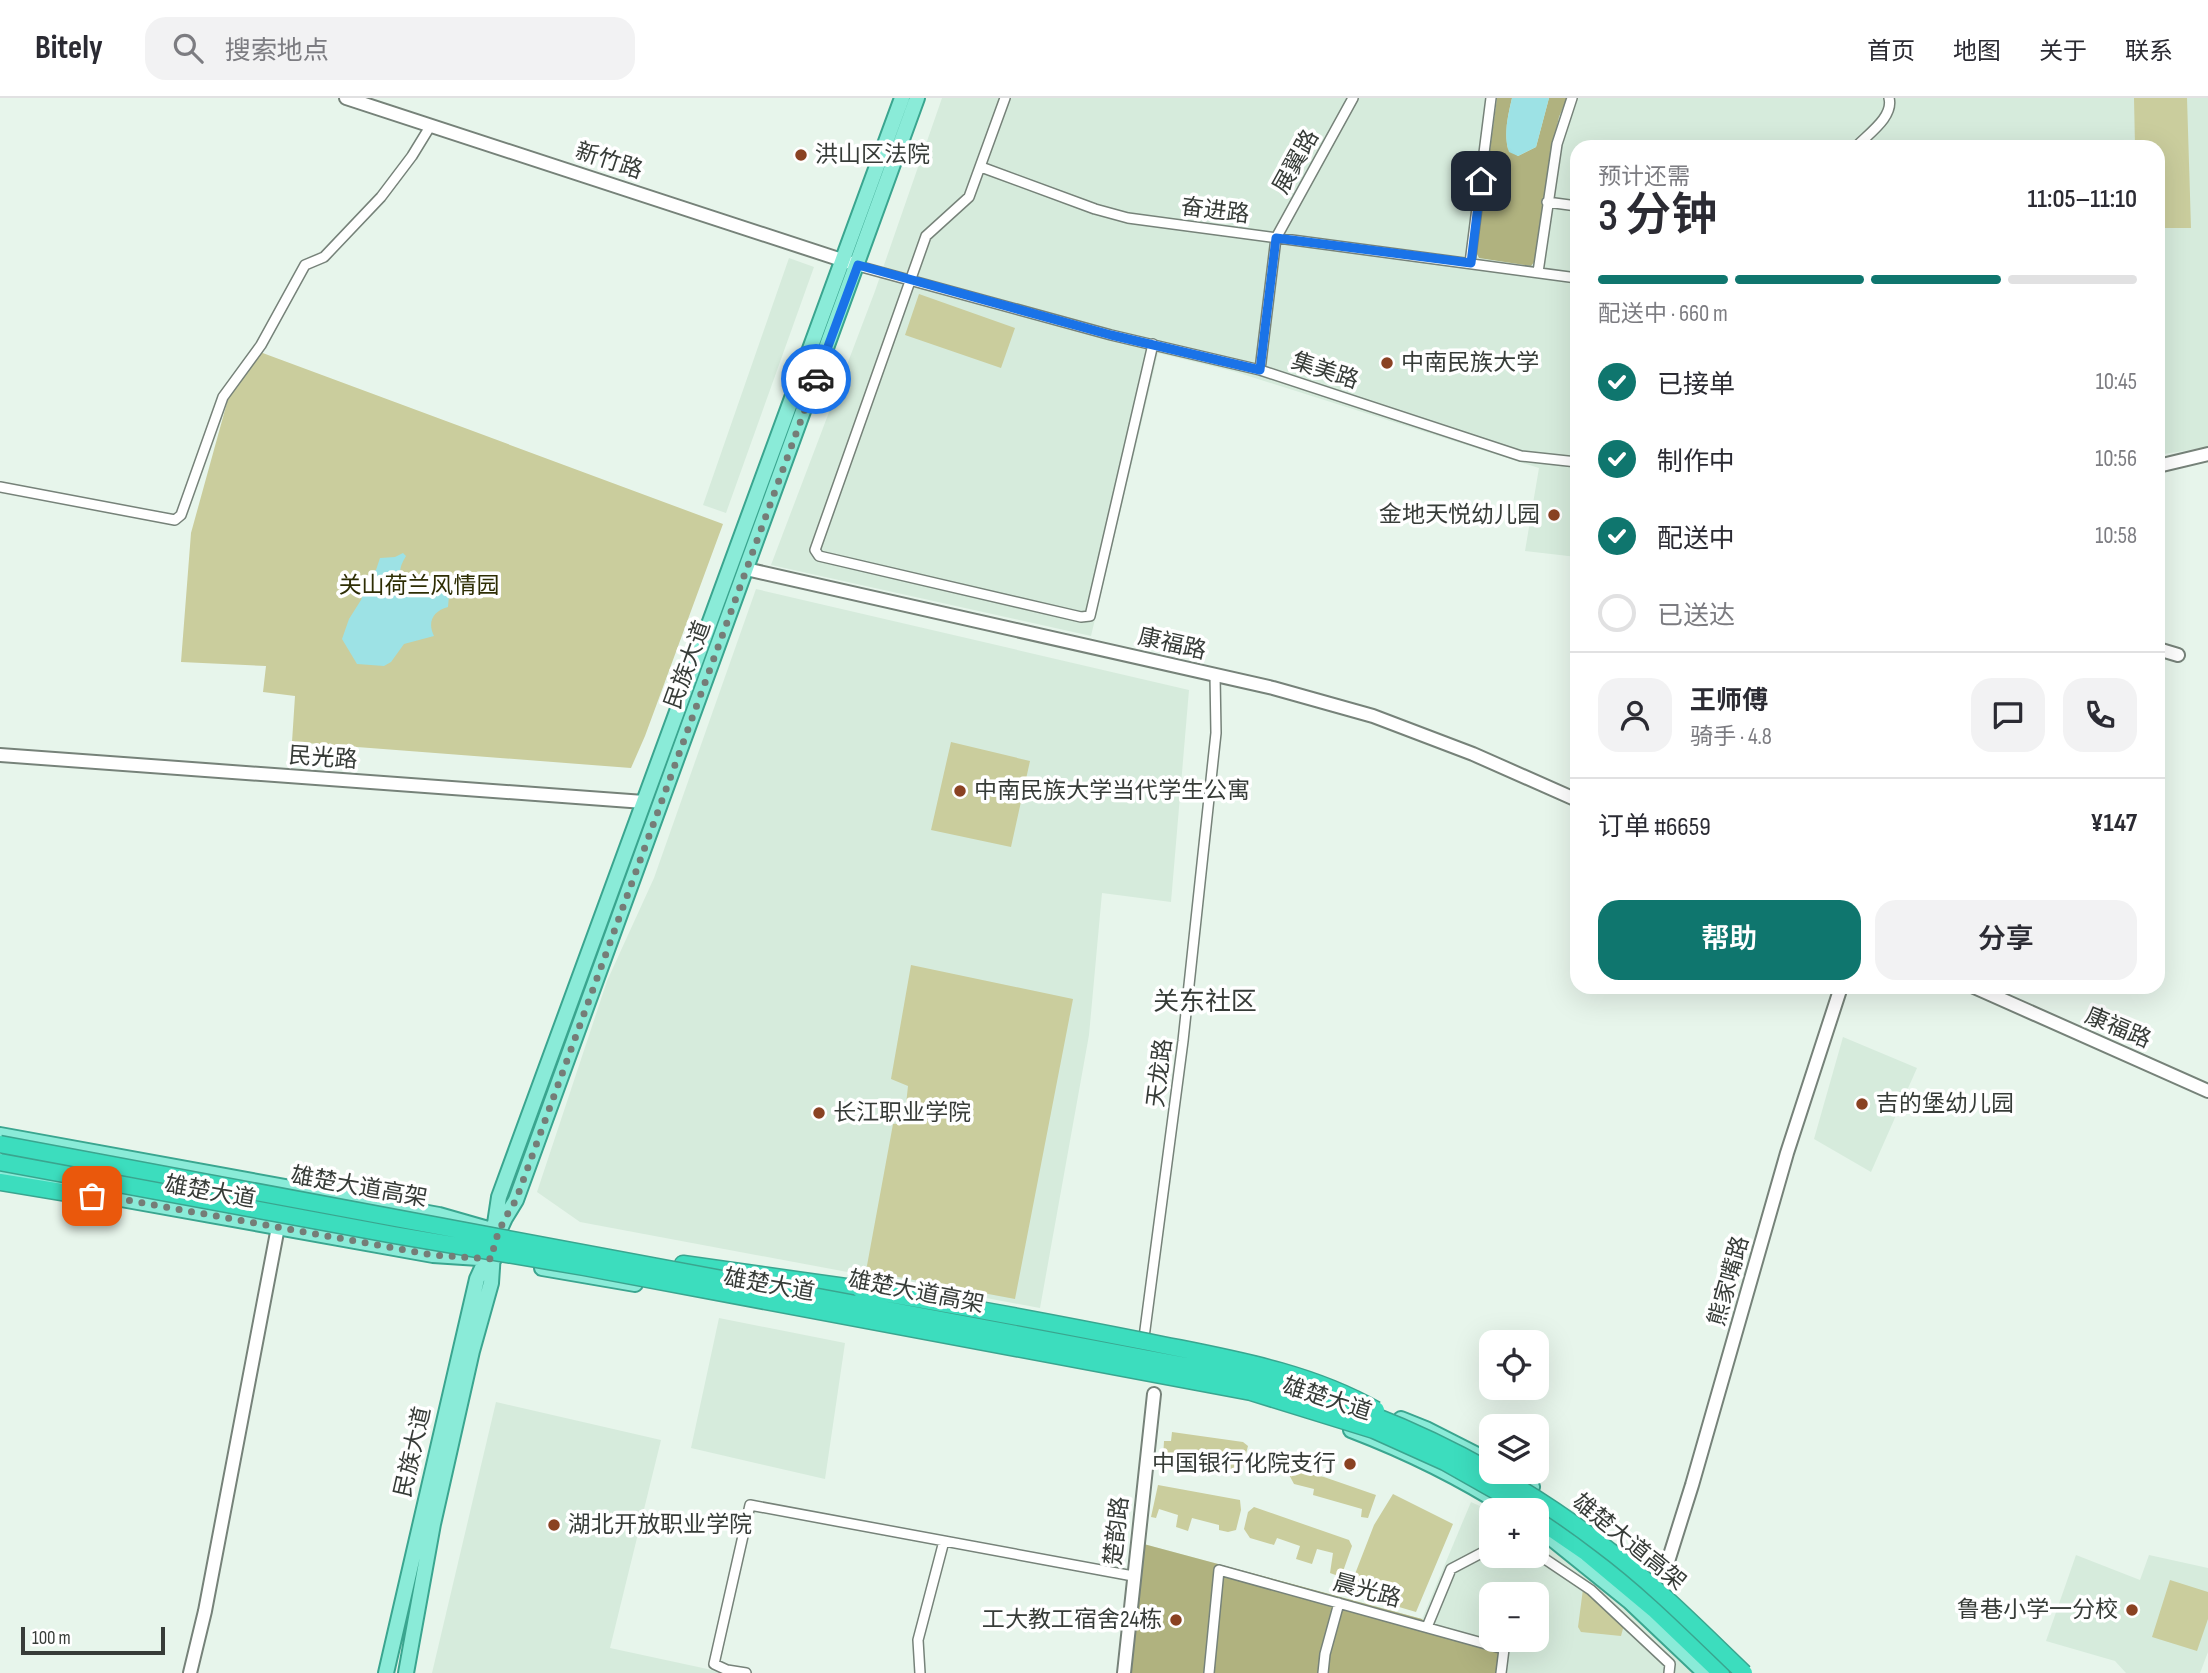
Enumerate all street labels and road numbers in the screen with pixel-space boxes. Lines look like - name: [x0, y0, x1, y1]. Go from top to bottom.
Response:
- street label: 展翼路: [1267, 125, 1325, 199]
- street label: 新竹路: [572, 137, 646, 185]
- street label: 奋进路: [1179, 193, 1251, 229]
- street label: 集美路: [1288, 347, 1362, 395]
- street label: 民族大道: [659, 617, 717, 713]
- street label: 康福路: [1135, 623, 1209, 665]
- street label: 民光路: [288, 742, 358, 774]
- street label: 康福路: [2081, 1002, 2155, 1054]
- street label: 天龙路: [1142, 1037, 1178, 1109]
- street label: 雄楚大道高架: [289, 1161, 429, 1213]
- street label: 雄楚大道: [162, 1170, 258, 1214]
- street label: 熊家嘴路: [1703, 1233, 1755, 1329]
- street label: 雄楚大道: [721, 1263, 817, 1307]
- street label: 雄楚大道高架: [846, 1265, 986, 1319]
- street label: 雄楚大道: [1279, 1371, 1375, 1427]
- street label: 民族大道: [389, 1404, 437, 1500]
- street label: 雄楚大道高架: [1567, 1488, 1691, 1596]
- street label: 楚韵路: [1099, 1495, 1135, 1567]
- street label: 晨光路: [1330, 1569, 1404, 1613]

